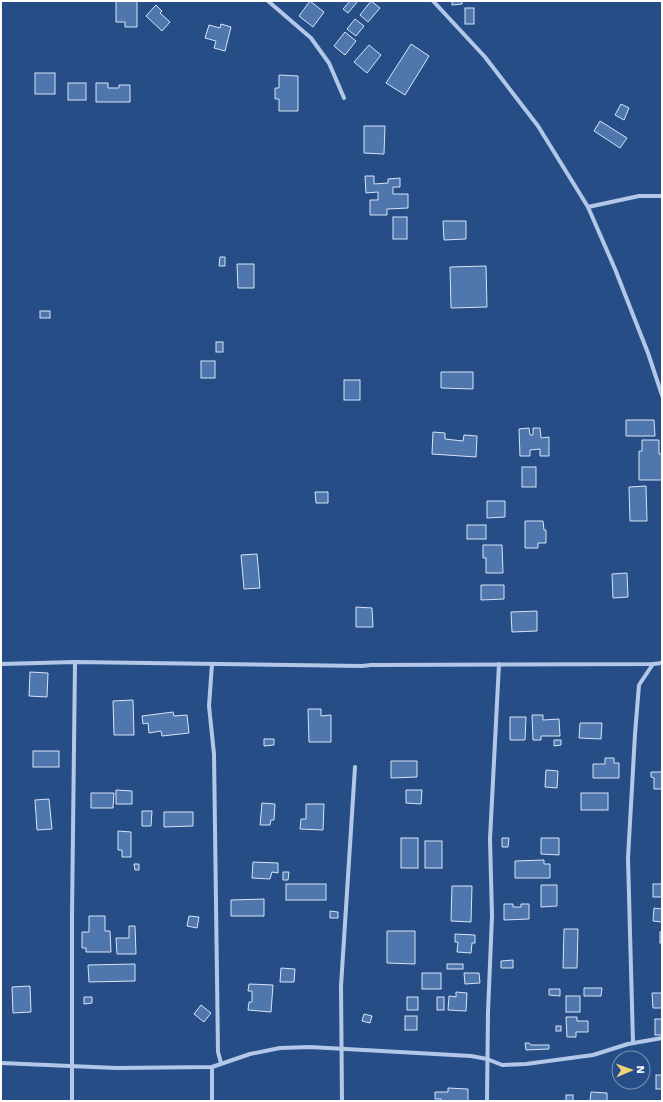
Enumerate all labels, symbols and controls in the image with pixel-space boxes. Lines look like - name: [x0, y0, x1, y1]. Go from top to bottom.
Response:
- north arrow: [611, 1050, 651, 1090]
- text: N: [634, 1065, 647, 1074]

